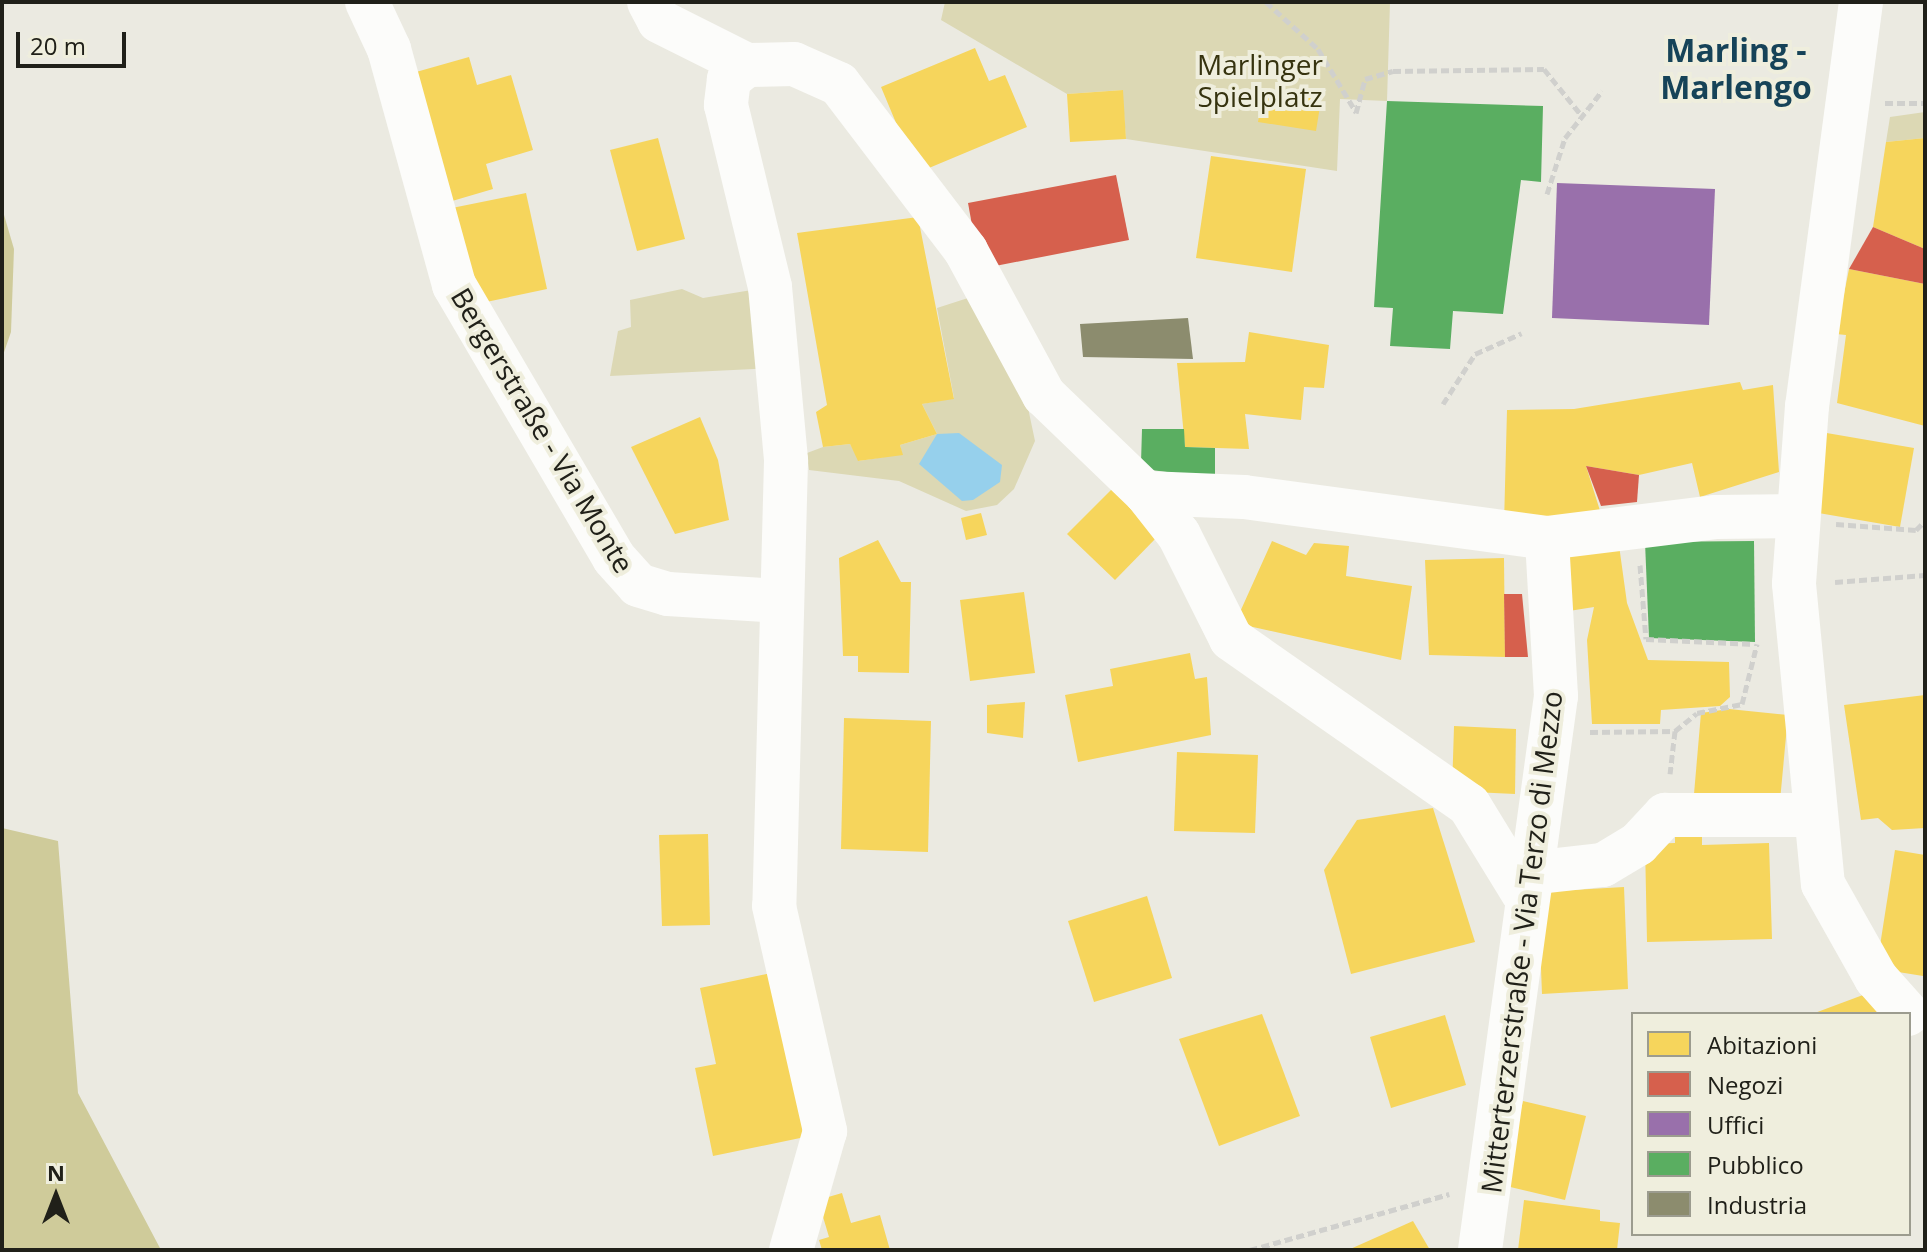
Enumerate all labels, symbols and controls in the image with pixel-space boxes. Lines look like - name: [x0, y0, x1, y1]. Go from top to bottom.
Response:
- scale bar: [20, 16, 130, 66]
- text: 20 m: [30, 29, 86, 62]
- district label: Marling - Marlengo: [1660, 32, 1812, 107]
- park label: Marlinger Spielplatz: [1197, 47, 1323, 113]
- street label: Bergerstraße - Via Monte: [445, 282, 641, 578]
- street label: Mitterterzerstraße - Via Terzo di Mezzo: [1474, 689, 1568, 1195]
- legend: [1631, 1012, 1911, 1236]
- text: Abitazioni: [1707, 1028, 1817, 1061]
- text: Negozi: [1707, 1068, 1783, 1101]
- text: Uffici: [1707, 1108, 1764, 1141]
- text: Pubblico: [1707, 1148, 1804, 1181]
- north arrow: [16, 1156, 96, 1236]
- text: N: [47, 1157, 65, 1187]
- text: Industria: [1707, 1188, 1807, 1221]

